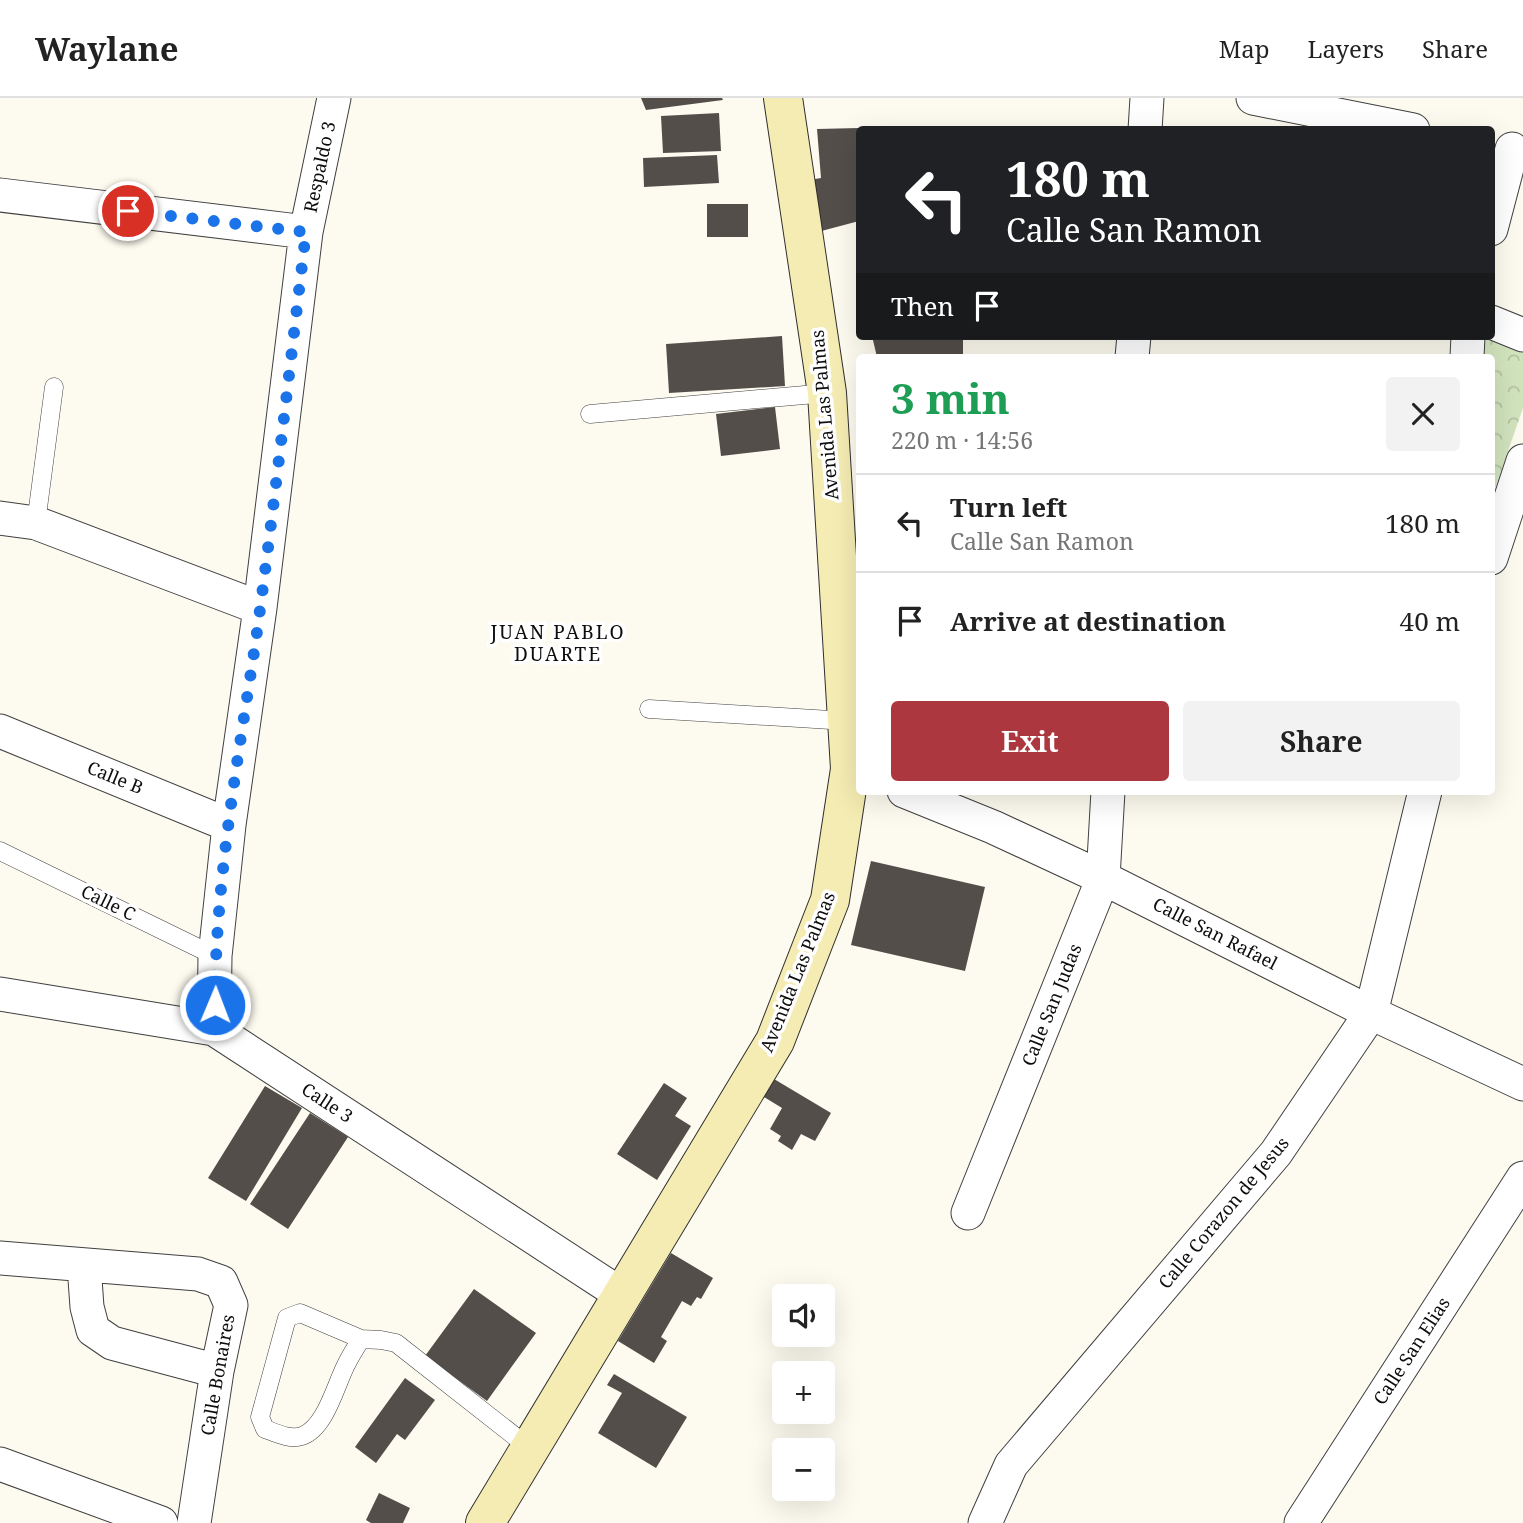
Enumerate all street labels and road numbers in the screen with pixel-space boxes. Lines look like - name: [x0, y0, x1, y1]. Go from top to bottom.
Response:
- street label: Respaldo 3: [298, 119, 340, 215]
- street label: Avenida Las Palmas: [805, 329, 843, 501]
- street label: Calle B: [84, 755, 147, 799]
- street label: Calle C: [77, 879, 140, 926]
- street label: Avenida Las Palmas: [754, 888, 840, 1055]
- street label: Calle San Rafael: [1149, 891, 1282, 975]
- street label: Calle San Judas: [1016, 940, 1087, 1069]
- street label: Calle 3: [297, 1077, 358, 1128]
- street label: Calle Corazon de Jesus: [1153, 1131, 1294, 1293]
- street label: Calle San Elias: [1367, 1292, 1455, 1409]
- street label: Calle Bonaires: [195, 1312, 239, 1437]

